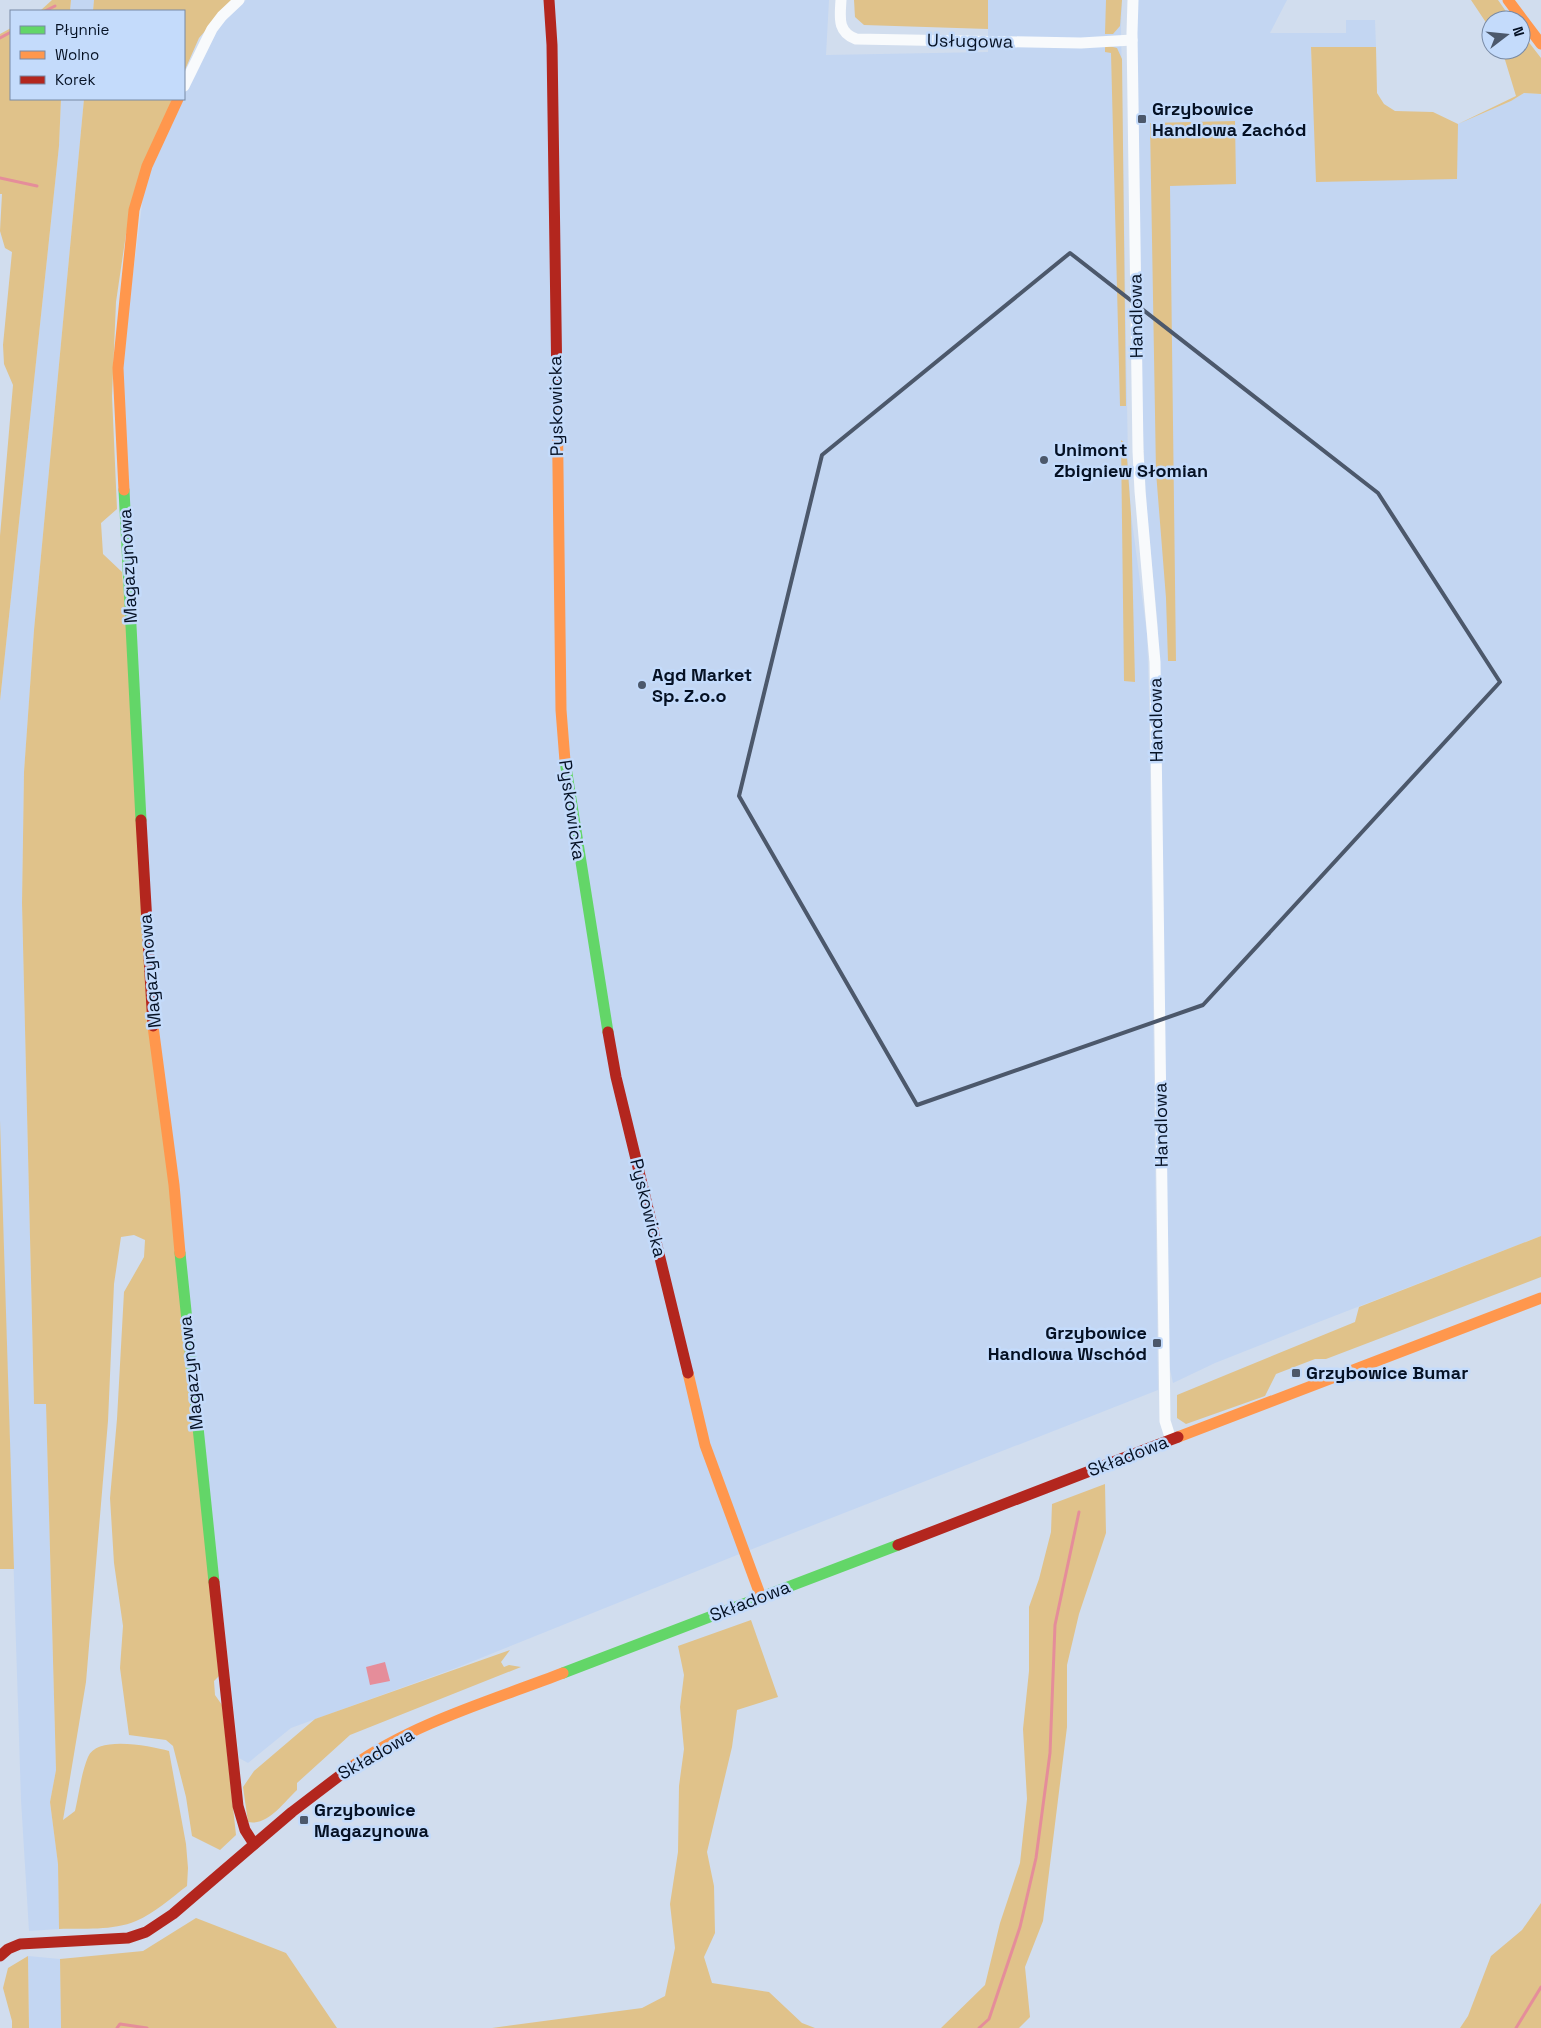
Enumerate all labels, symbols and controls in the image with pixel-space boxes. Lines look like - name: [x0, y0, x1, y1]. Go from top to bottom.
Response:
- legend: [10, 10, 185, 100]
- north arrow: [1481, 10, 1531, 60]
- text: Płynnie: [55, 20, 109, 39]
- text: N: [1509, 24, 1528, 38]
- street label: Usługowa: [927, 28, 1013, 53]
- text: Wolno: [55, 45, 99, 64]
- text: Korek: [55, 70, 95, 89]
- place label: Grzybowice Handlowa Zachód: [1152, 97, 1306, 141]
- marker: Grzybowice Handlowa Zachód: [1136, 113, 1148, 125]
- street label: Handlowa: [1123, 273, 1148, 359]
- street label: Pyskowicka: [543, 355, 568, 457]
- place label: Unimont Zbigniew Słomian: [1054, 438, 1208, 482]
- marker: Unimont Zbigniew Słomian: [1038, 454, 1050, 466]
- street label: Magazynowa: [113, 508, 142, 624]
- place label: Agd Market Sp. Z.o.o: [652, 663, 752, 707]
- street label: Handlowa: [1143, 677, 1168, 763]
- marker: Agd Market Sp. Z.o.o: [636, 679, 648, 691]
- street label: Pyskowicka: [554, 758, 591, 861]
- street label: Magazynowa: [133, 913, 166, 1029]
- street label: Handlowa: [1148, 1082, 1173, 1168]
- street label: Pyskowicka: [625, 1156, 672, 1260]
- street label: Magazynowa: [173, 1315, 208, 1431]
- place label: Grzybowice Handlowa Wschód: [988, 1321, 1147, 1365]
- marker: Grzybowice Handlowa Wschód: [1151, 1337, 1163, 1349]
- place label: Grzybowice Bumar: [1306, 1361, 1468, 1384]
- marker: Grzybowice Bumar: [1290, 1367, 1302, 1379]
- street label: Składowa: [1084, 1430, 1171, 1481]
- street label: Składowa: [706, 1575, 793, 1626]
- street label: Składowa: [333, 1723, 418, 1785]
- place label: Grzybowice Magazynowa: [314, 1798, 430, 1842]
- marker: Grzybowice Magazynowa: [298, 1814, 310, 1826]

